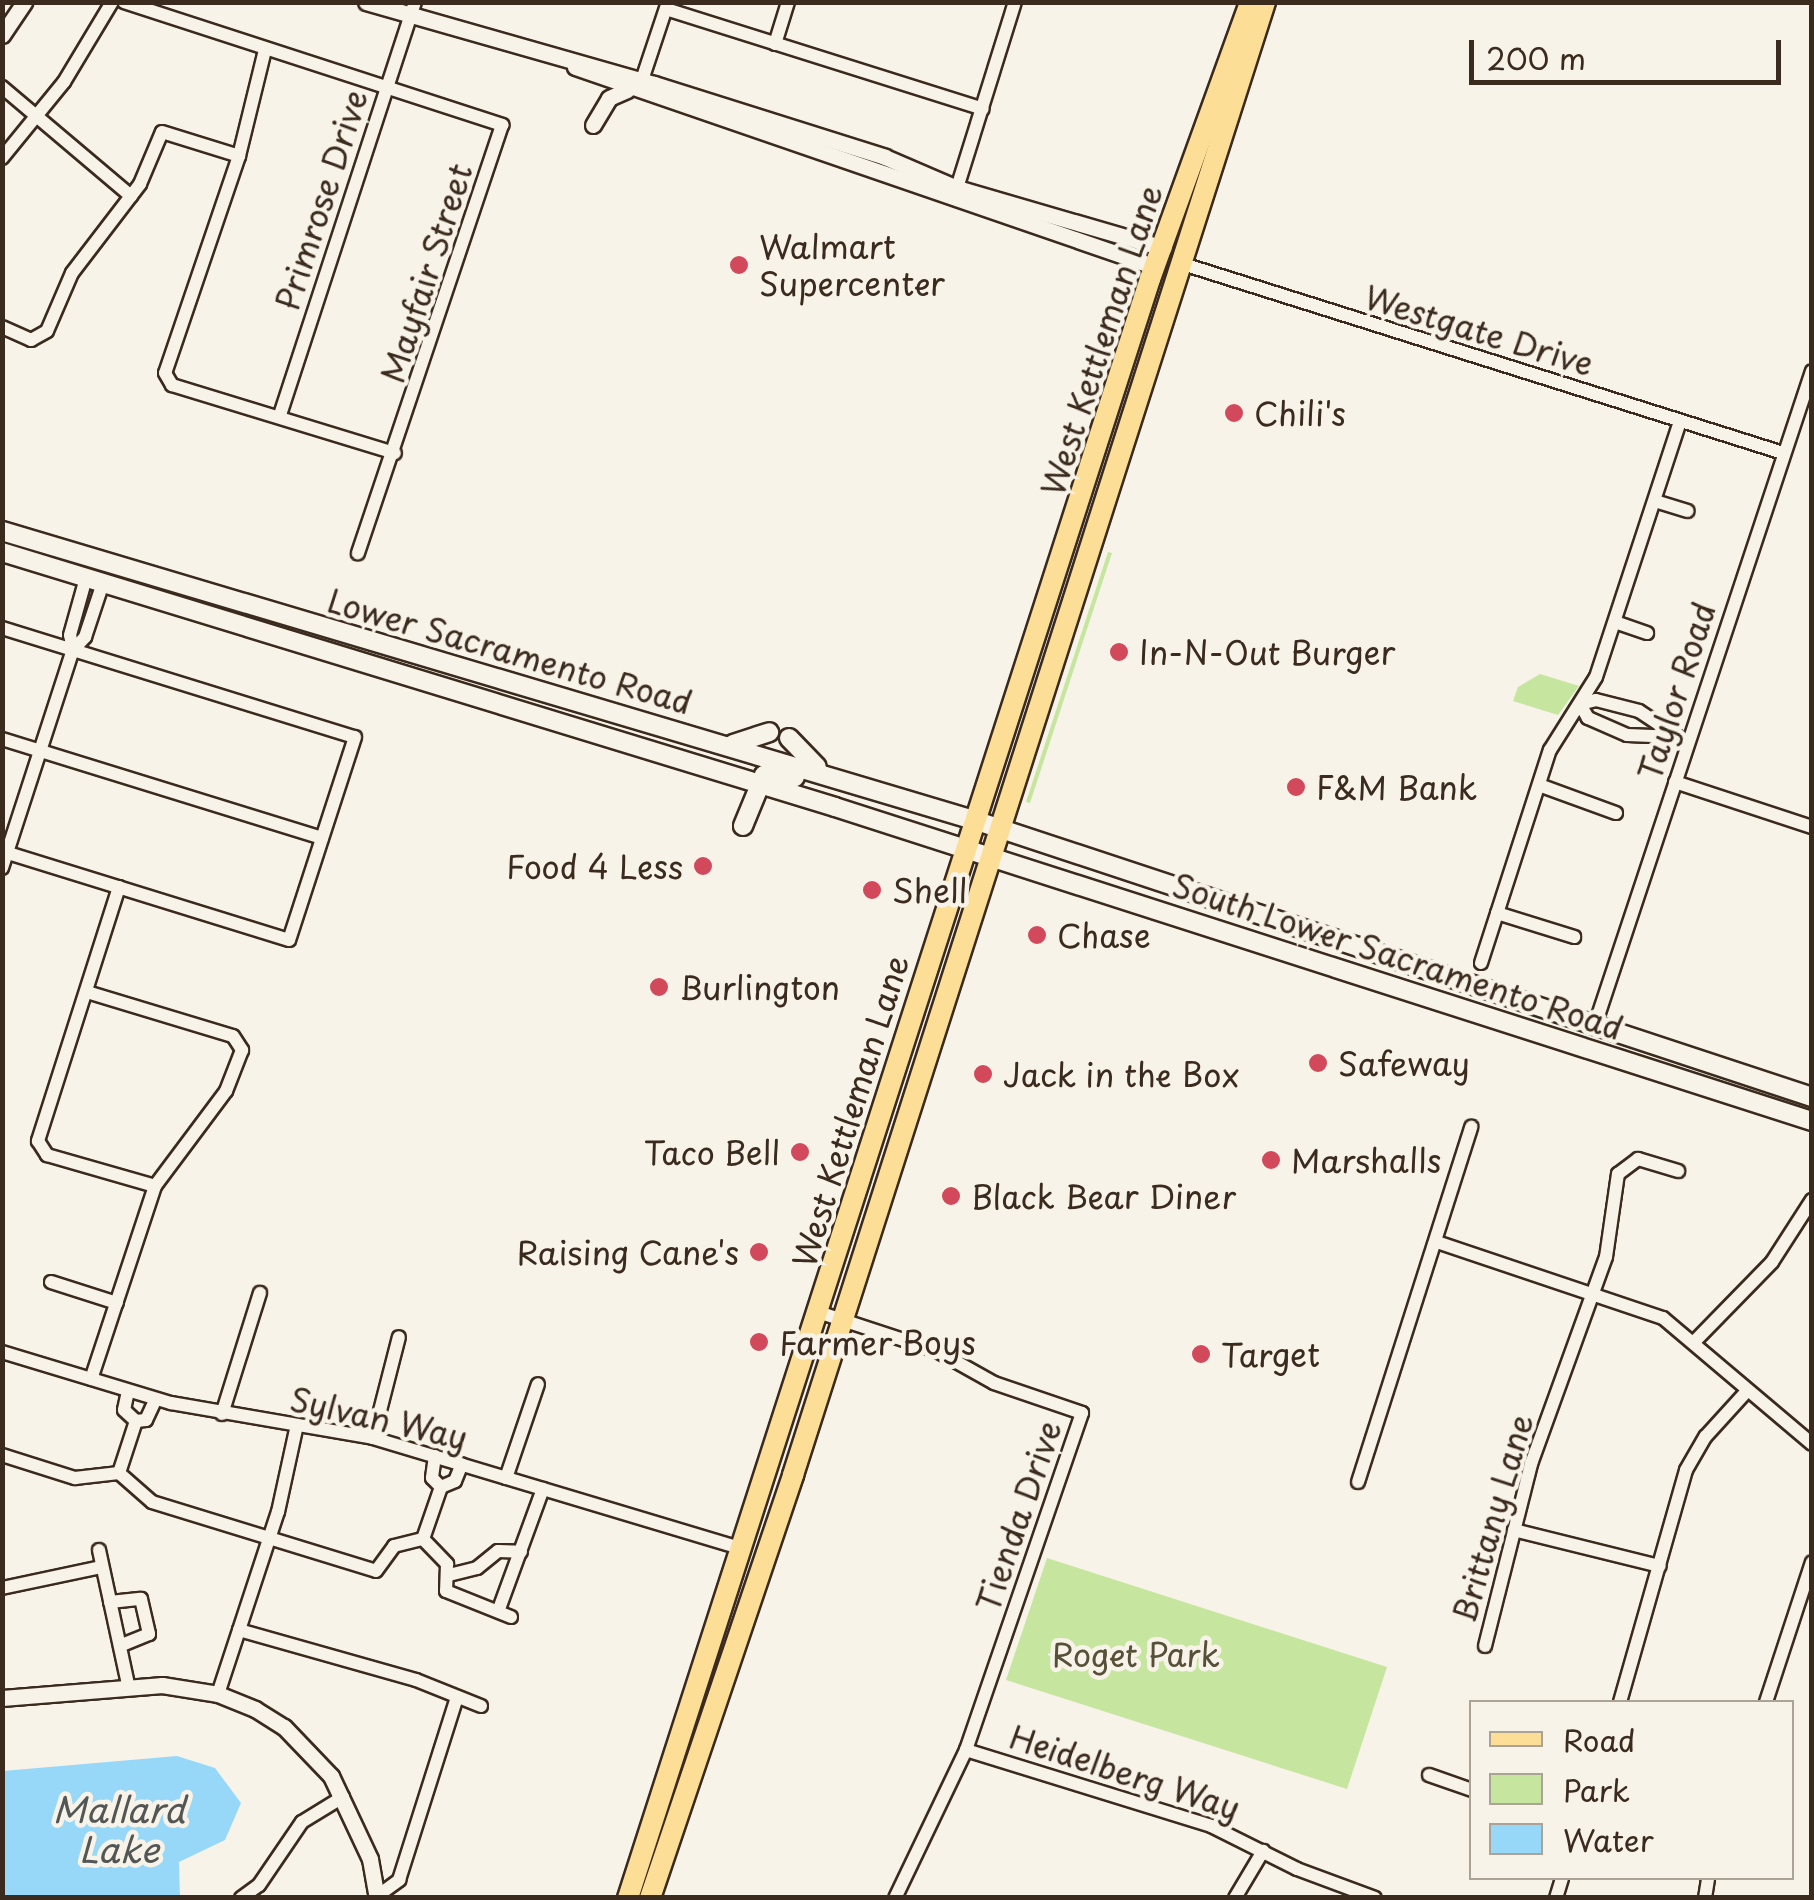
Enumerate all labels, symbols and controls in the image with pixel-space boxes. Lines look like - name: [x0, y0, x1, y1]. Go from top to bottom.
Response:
- scale bar: [1474, 20, 1786, 82]
- text: 200 m: [1486, 35, 1586, 80]
- street label: Primrose Drive: [267, 85, 375, 315]
- street label: Mayfair Street: [372, 158, 480, 388]
- street label: West Kettleman Lane: [1033, 180, 1169, 500]
- place label: Walmart Supercenter: [759, 228, 945, 303]
- marker: Walmart Supercenter: [728, 254, 750, 276]
- street label: Westgate Drive: [1360, 277, 1598, 383]
- place label: Chili's: [1254, 394, 1346, 432]
- marker: Chili's: [1223, 402, 1245, 424]
- street label: Lower Sacramento Road: [324, 581, 696, 721]
- street label: Taylor Road: [1629, 597, 1723, 785]
- place label: In-N-Out Burger: [1139, 633, 1397, 671]
- marker: In-N-Out Burger: [1108, 641, 1130, 663]
- place label: F&M Bank: [1316, 768, 1478, 806]
- marker: F&M Bank: [1285, 776, 1307, 798]
- place label: Food 4 Less: [504, 847, 683, 885]
- marker: Food 4 Less: [692, 855, 714, 877]
- street label: South Lower Sacramento Road: [1167, 864, 1629, 1048]
- place label: Shell: [892, 871, 967, 909]
- marker: Shell: [861, 879, 883, 901]
- place label: Chase: [1057, 916, 1151, 954]
- marker: Chase: [1026, 924, 1048, 946]
- street label: West Kettleman Lane: [784, 950, 916, 1272]
- place label: Burlington: [679, 968, 840, 1006]
- marker: Burlington: [648, 976, 670, 998]
- place label: Safeway: [1338, 1044, 1470, 1082]
- marker: Safeway: [1307, 1052, 1329, 1074]
- place label: Jack in the Box: [1003, 1055, 1242, 1093]
- marker: Jack in the Box: [972, 1063, 994, 1085]
- place label: Taco Bell: [640, 1133, 780, 1171]
- marker: Taco Bell: [789, 1141, 811, 1163]
- place label: Marshalls: [1291, 1141, 1441, 1179]
- marker: Marshalls: [1260, 1149, 1282, 1171]
- place label: Black Bear Diner: [971, 1177, 1239, 1215]
- marker: Black Bear Diner: [940, 1185, 962, 1207]
- place label: Raising Cane's: [516, 1233, 739, 1271]
- marker: Raising Cane's: [748, 1241, 770, 1263]
- place label: Farmer Boys: [779, 1323, 976, 1361]
- marker: Farmer Boys: [748, 1331, 770, 1353]
- place label: Target: [1221, 1335, 1320, 1373]
- marker: Target: [1190, 1343, 1212, 1365]
- street label: Sylvan Way: [287, 1379, 471, 1457]
- street label: Brittany Lane: [1444, 1410, 1540, 1626]
- street label: Tienda Drive: [968, 1416, 1068, 1616]
- park label: Roget Park: [1051, 1635, 1221, 1673]
- legend: [1469, 1700, 1794, 1880]
- street label: Heidelberg Way: [1005, 1717, 1245, 1827]
- text: Road: [1563, 1717, 1636, 1762]
- text: Park: [1563, 1767, 1630, 1812]
- water label: Mallard Lake: [53, 1788, 185, 1870]
- text: Water: [1563, 1817, 1654, 1862]

